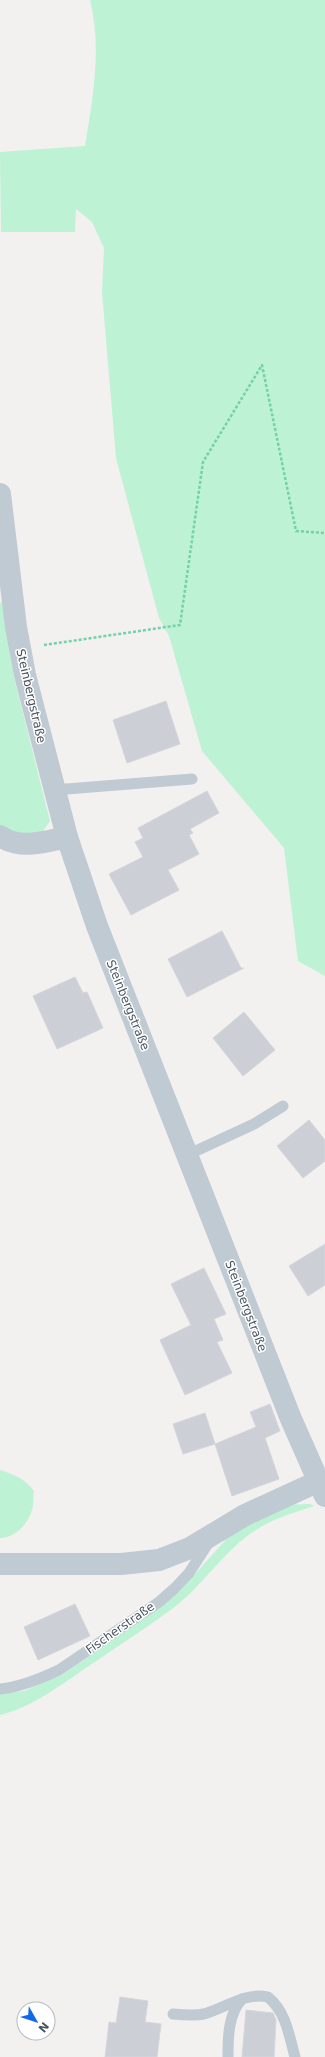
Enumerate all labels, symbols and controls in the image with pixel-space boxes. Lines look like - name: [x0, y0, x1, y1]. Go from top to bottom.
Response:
- street label: Steinbergstraße: [13, 648, 49, 744]
- street label: Steinbergstraße: [103, 958, 153, 1052]
- street label: Steinbergstraße: [222, 1259, 270, 1353]
- street label: Fischerstraße: [83, 1599, 157, 1657]
- north arrow: [16, 2001, 56, 2041]
- text: N: [35, 2019, 51, 2035]

